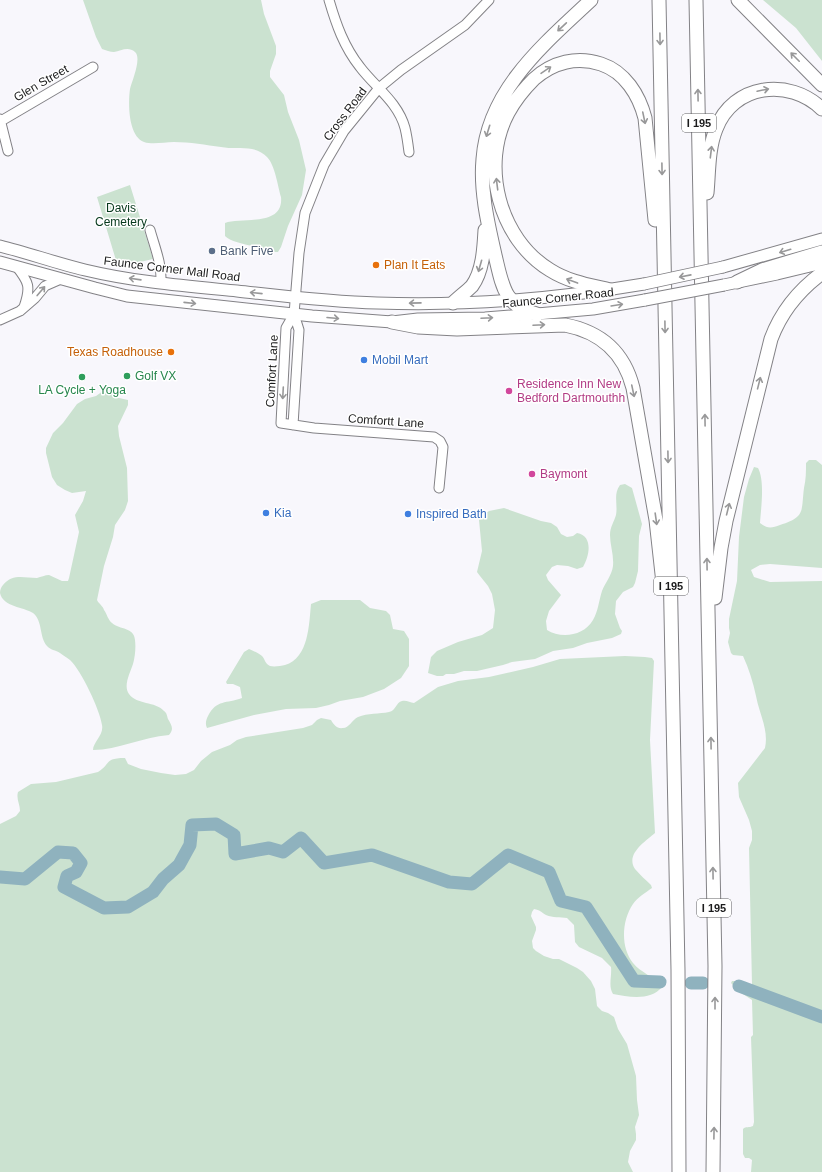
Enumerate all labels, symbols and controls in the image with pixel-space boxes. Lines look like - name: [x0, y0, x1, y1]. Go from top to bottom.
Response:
- one-way arrow: [557, 22, 567, 32]
- one-way arrow: [656, 32, 664, 45]
- one-way arrow: [790, 52, 800, 62]
- street label: Glen Street: [11, 61, 71, 104]
- one-way arrow: [540, 66, 552, 74]
- street label: Cross Road: [320, 84, 370, 144]
- one-way arrow: [756, 86, 769, 94]
- one-way arrow: [694, 89, 702, 102]
- one-way arrow: [641, 111, 649, 124]
- road number: I 195: [682, 114, 716, 132]
- one-way arrow: [484, 125, 491, 138]
- one-way arrow: [707, 146, 715, 159]
- one-way arrow: [658, 162, 666, 175]
- one-way arrow: [493, 178, 501, 191]
- park label: Davis Cemetery: [95, 201, 147, 229]
- place label: Bank Five: [220, 244, 274, 258]
- marker: Bank Five: [207, 246, 217, 256]
- one-way arrow: [778, 248, 791, 255]
- street label: Faunce Corner Mall Road: [103, 254, 241, 284]
- place label: Plan It Eats: [384, 258, 445, 272]
- marker: Plan It Eats: [371, 260, 381, 270]
- one-way arrow: [476, 260, 483, 273]
- one-way arrow: [679, 272, 692, 280]
- one-way arrow: [129, 275, 142, 283]
- one-way arrow: [567, 276, 579, 284]
- street label: Faunce Corner Road: [502, 285, 614, 311]
- one-way arrow: [36, 286, 45, 297]
- one-way arrow: [250, 289, 263, 297]
- one-way arrow: [409, 299, 422, 307]
- one-way arrow: [183, 300, 196, 307]
- one-way arrow: [610, 301, 623, 309]
- one-way arrow: [326, 314, 339, 321]
- one-way arrow: [480, 314, 493, 321]
- one-way arrow: [662, 320, 669, 333]
- one-way arrow: [533, 321, 546, 329]
- street label: Comfort Lane: [263, 334, 281, 408]
- place label: Texas Roadhouse: [67, 345, 163, 359]
- marker: Texas Roadhouse: [166, 347, 176, 357]
- place label: Mobil Mart: [372, 353, 429, 367]
- marker: Mobil Mart: [359, 355, 369, 365]
- place label: Golf VX: [135, 369, 176, 383]
- marker: Golf VX: [122, 371, 132, 381]
- marker: LA Cycle + Yoga: [77, 372, 87, 382]
- place label: Residence Inn New Bedford Dartmouthh: [517, 377, 625, 405]
- one-way arrow: [756, 377, 764, 390]
- place label: LA Cycle + Yoga: [38, 383, 126, 397]
- one-way arrow: [630, 384, 638, 397]
- one-way arrow: [279, 386, 286, 399]
- marker: Residence Inn New Bedford Dartmouthh: [504, 386, 514, 396]
- street label: Comfortt Lane: [348, 411, 425, 431]
- one-way arrow: [701, 414, 709, 427]
- one-way arrow: [664, 450, 672, 463]
- place label: Baymont: [540, 467, 588, 481]
- marker: Baymont: [527, 469, 537, 479]
- one-way arrow: [725, 503, 733, 516]
- place label: Kia: [274, 506, 292, 520]
- place label: Inspired Bath: [416, 507, 487, 521]
- marker: Kia: [261, 508, 271, 518]
- marker: Inspired Bath: [403, 509, 413, 519]
- one-way arrow: [652, 512, 660, 525]
- one-way arrow: [704, 558, 711, 571]
- road number: I 195: [654, 577, 688, 595]
- one-way arrow: [707, 737, 715, 750]
- one-way arrow: [709, 867, 717, 880]
- road number: I 195: [697, 899, 731, 917]
- one-way arrow: [711, 997, 719, 1010]
- one-way arrow: [710, 1127, 718, 1140]

